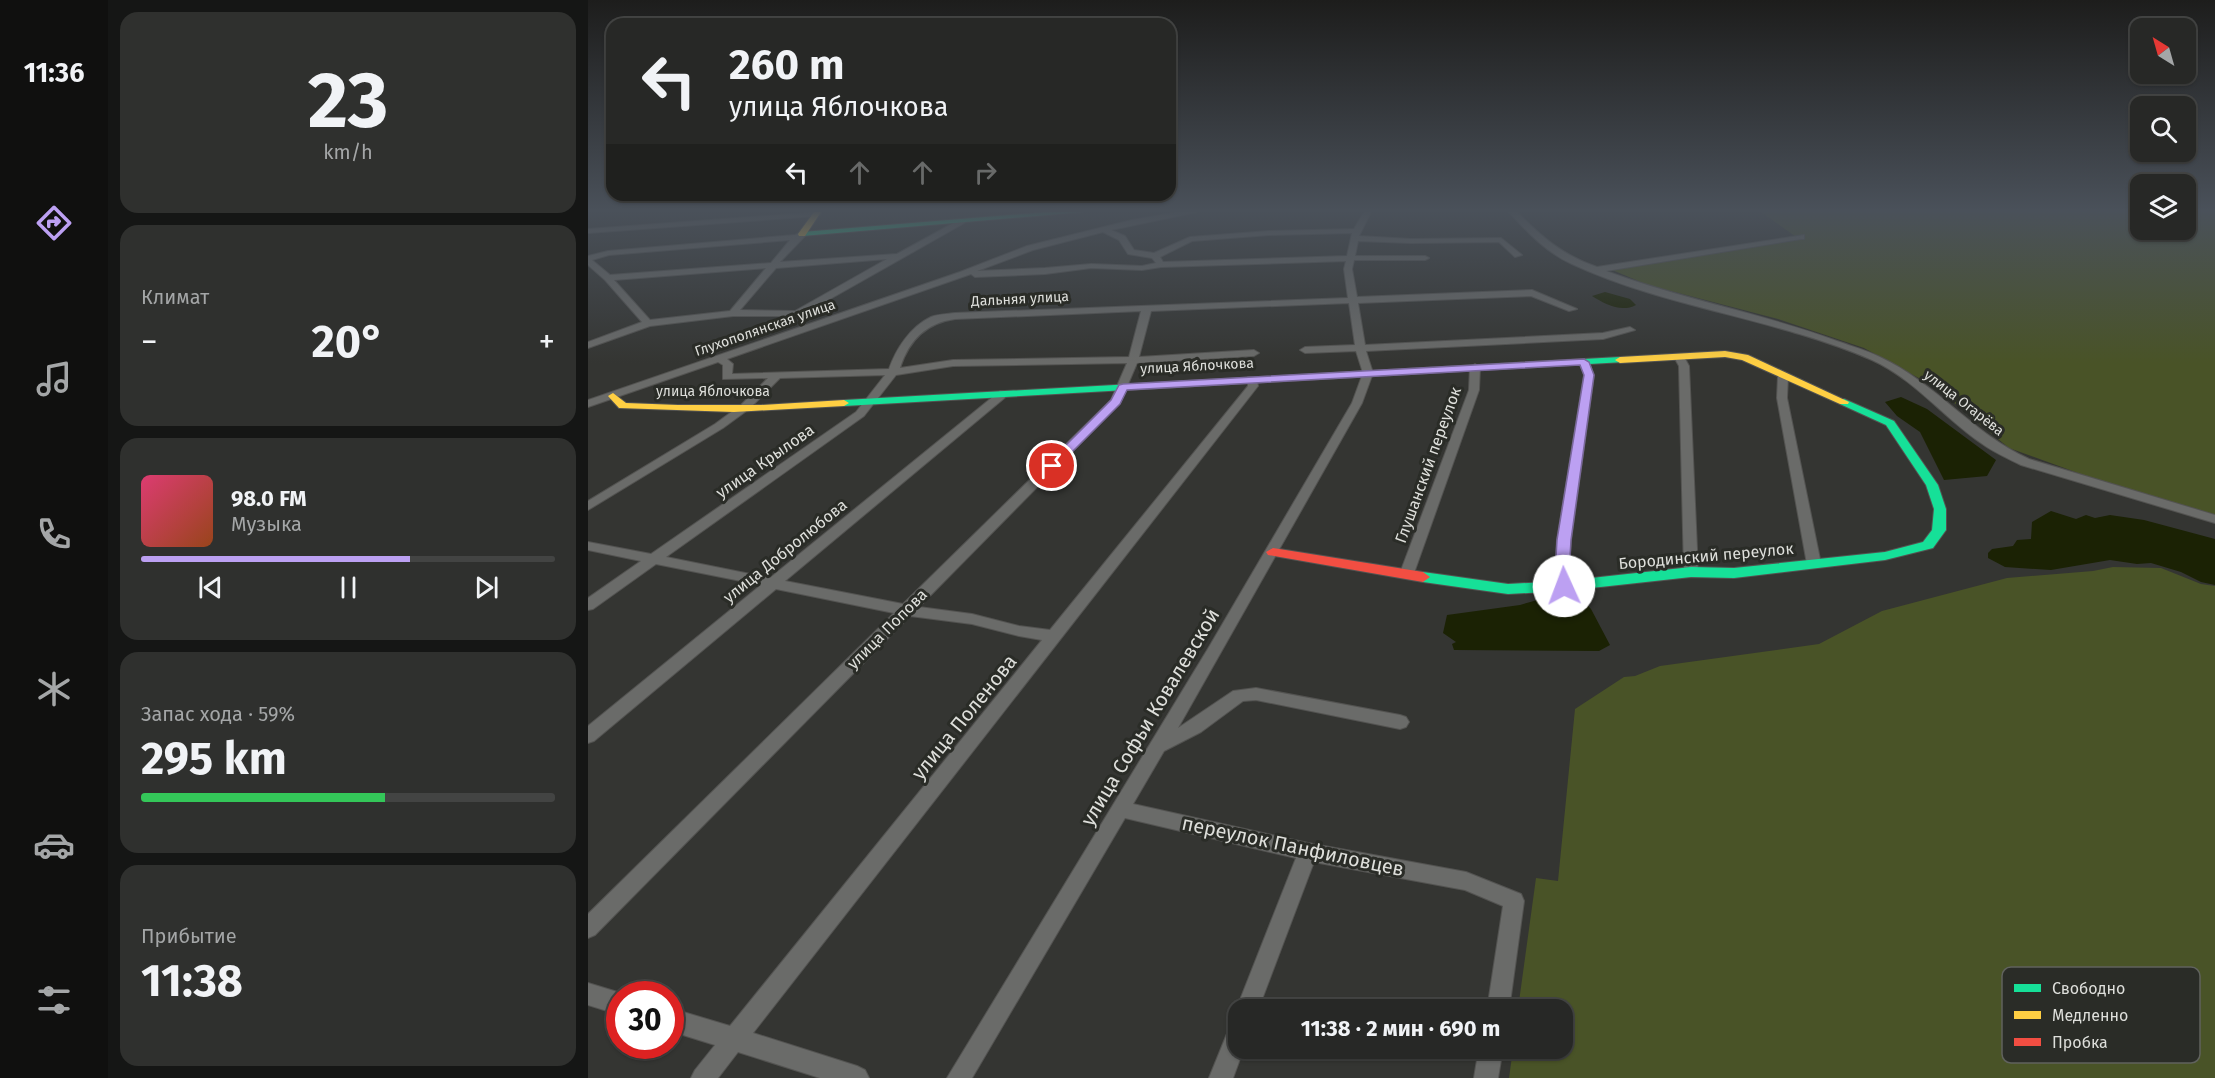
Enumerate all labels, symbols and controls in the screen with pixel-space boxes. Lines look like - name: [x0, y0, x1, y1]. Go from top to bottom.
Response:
- north arrow: [2130, 18, 2196, 84]
- map controls: [2130, 18, 2196, 240]
- text: 260 m: [729, 40, 844, 90]
- icon: left: [630, 42, 708, 120]
- text: 23: [308, 54, 388, 148]
- text: 11:36: [24, 57, 84, 89]
- text: улица Яблочкова: [729, 91, 949, 123]
- button: search: [2130, 96, 2196, 162]
- text: km/h: [323, 140, 373, 164]
- icon: left: [780, 156, 813, 189]
- icon: ahead: [843, 156, 876, 189]
- icon: ahead: [906, 156, 939, 189]
- icon: right: [969, 156, 1002, 189]
- button: layers: [2130, 174, 2196, 240]
- icon: directions: [33, 202, 75, 244]
- text: Климат: [141, 285, 209, 309]
- street label: Дальняя улица: [970, 288, 1069, 310]
- street label: Глухополянская улица: [692, 296, 838, 360]
- text: 20°: [311, 315, 385, 369]
- text: −: [141, 322, 158, 362]
- text: +: [539, 322, 555, 362]
- street label: улица Яблочкова: [1140, 355, 1254, 377]
- icon: music: [33, 358, 75, 400]
- street label: улица Огарёва: [1921, 367, 2007, 439]
- street label: улица Яблочкова: [656, 383, 770, 400]
- street label: Глушанский переулок: [1391, 384, 1465, 546]
- street label: улица Крылова: [712, 420, 818, 502]
- pin: [1026, 440, 1077, 491]
- icon: arrive: [1035, 449, 1068, 482]
- text: 98.0 FM: [231, 485, 307, 512]
- street label: улица Добролюбова: [719, 495, 851, 607]
- text: Музыка: [231, 512, 302, 536]
- icon: phone: [33, 513, 75, 555]
- street label: Бородинский переулок: [1618, 539, 1795, 573]
- position arrow: [1532, 554, 1596, 618]
- icon: previous: [194, 571, 227, 604]
- icon: pause: [332, 571, 365, 604]
- icon: next: [470, 571, 503, 604]
- street label: улица Попова: [843, 585, 931, 673]
- street label: улица Софьи Ковалевской: [1075, 604, 1225, 830]
- street label: улица Поленова: [906, 650, 1022, 784]
- icon: climate: [33, 668, 75, 710]
- text: Запас хода · 59%: [141, 702, 295, 726]
- text: 295 km: [141, 732, 287, 786]
- street label: переулок Панфиловцев: [1180, 811, 1406, 881]
- icon: car: [33, 824, 75, 866]
- text: Прибытие: [141, 924, 237, 948]
- text: 11:38: [141, 954, 243, 1008]
- legend: [2002, 967, 2200, 1063]
- icon: filters: [33, 979, 75, 1021]
- text: Свободно: [2052, 979, 2125, 998]
- speed limit sign: 30: [606, 981, 684, 1059]
- text: Медленно: [2052, 1006, 2128, 1025]
- text: 11:38 · 2 мин · 690 m: [1301, 1015, 1500, 1042]
- text: Пробка: [2052, 1033, 2108, 1052]

